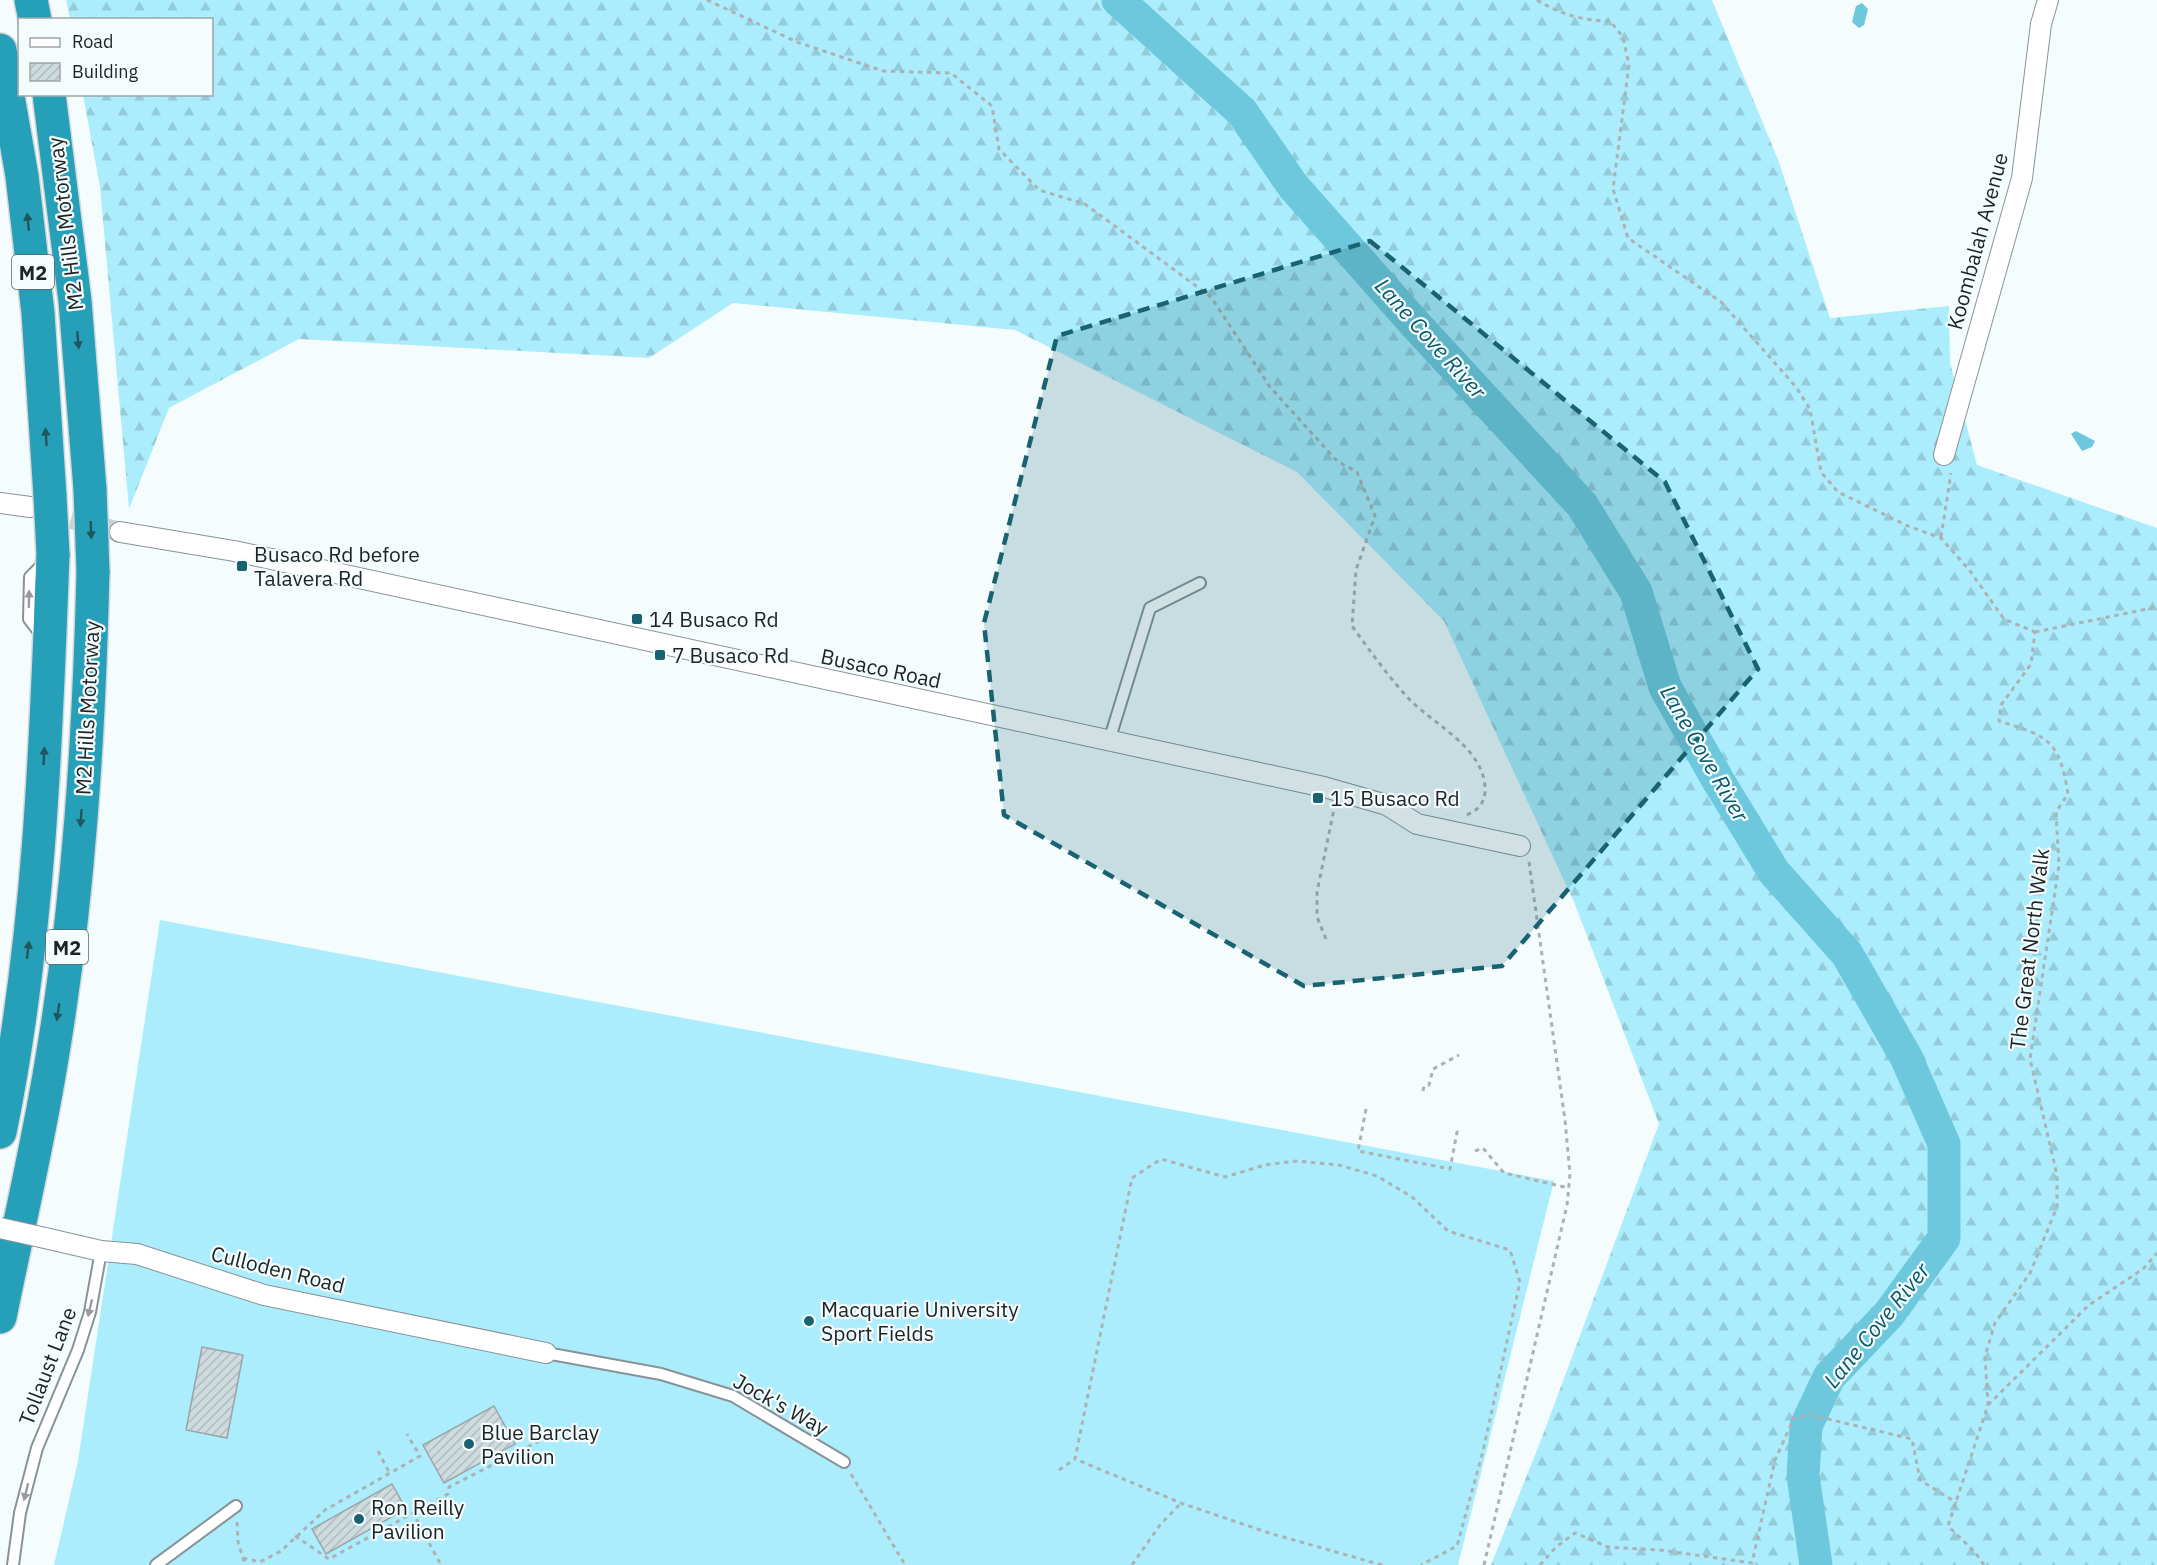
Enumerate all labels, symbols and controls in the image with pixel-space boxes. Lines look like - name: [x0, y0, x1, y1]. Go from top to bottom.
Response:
- legend: [18, 18, 213, 96]
- text: Road: [72, 30, 113, 53]
- text: Building: [72, 60, 139, 83]
- street label: M2 Hills Motorway: [40, 135, 90, 312]
- street label: Koombalah Avenue: [1940, 149, 2014, 333]
- one-way arrow: [23, 212, 32, 231]
- road number: M2: [12, 255, 54, 289]
- water label: Lane Cove River: [1369, 271, 1494, 405]
- one-way arrow: [73, 331, 83, 350]
- one-way arrow: [42, 428, 51, 447]
- one-way arrow: [87, 520, 96, 539]
- place label: Busaco Rd before Talavera Rd: [254, 540, 420, 592]
- marker: Busaco Rd before Talavera Rd: [235, 559, 249, 573]
- one-way arrow: [25, 589, 34, 608]
- place label: 14 Busaco Rd: [649, 605, 779, 633]
- marker: 14 Busaco Rd: [630, 612, 644, 626]
- street label: M2 Hills Motorway: [68, 620, 106, 796]
- place label: 7 Busaco Rd: [672, 641, 789, 669]
- street label: Busaco Road: [818, 642, 944, 694]
- marker: 7 Busaco Rd: [653, 648, 667, 662]
- water label: Lane Cove River: [1654, 679, 1756, 827]
- one-way arrow: [40, 746, 49, 765]
- place label: 15 Busaco Rd: [1330, 784, 1460, 812]
- marker: 15 Busaco Rd: [1311, 791, 1325, 805]
- one-way arrow: [76, 808, 86, 827]
- street label: The Great North Walk: [2003, 847, 2055, 1051]
- road number: M2: [46, 930, 88, 964]
- one-way arrow: [23, 940, 33, 959]
- one-way arrow: [54, 1002, 63, 1021]
- street label: Culloden Road: [208, 1239, 348, 1299]
- water label: Lane Cove River: [1817, 1256, 1936, 1394]
- place label: Macquarie University Sport Fields: [821, 1295, 1019, 1347]
- one-way arrow: [85, 1299, 95, 1318]
- street label: Tollaust Lane: [12, 1303, 82, 1429]
- marker: Macquarie University Sport Fields: [802, 1314, 816, 1328]
- street label: Jock's Way: [729, 1366, 834, 1442]
- place label: Blue Barclay Pavilion: [481, 1418, 600, 1470]
- marker: Blue Barclay Pavilion: [462, 1437, 476, 1451]
- one-way arrow: [20, 1483, 30, 1501]
- place label: Ron Reilly Pavilion: [371, 1493, 465, 1545]
- marker: Ron Reilly Pavilion: [352, 1512, 366, 1526]

